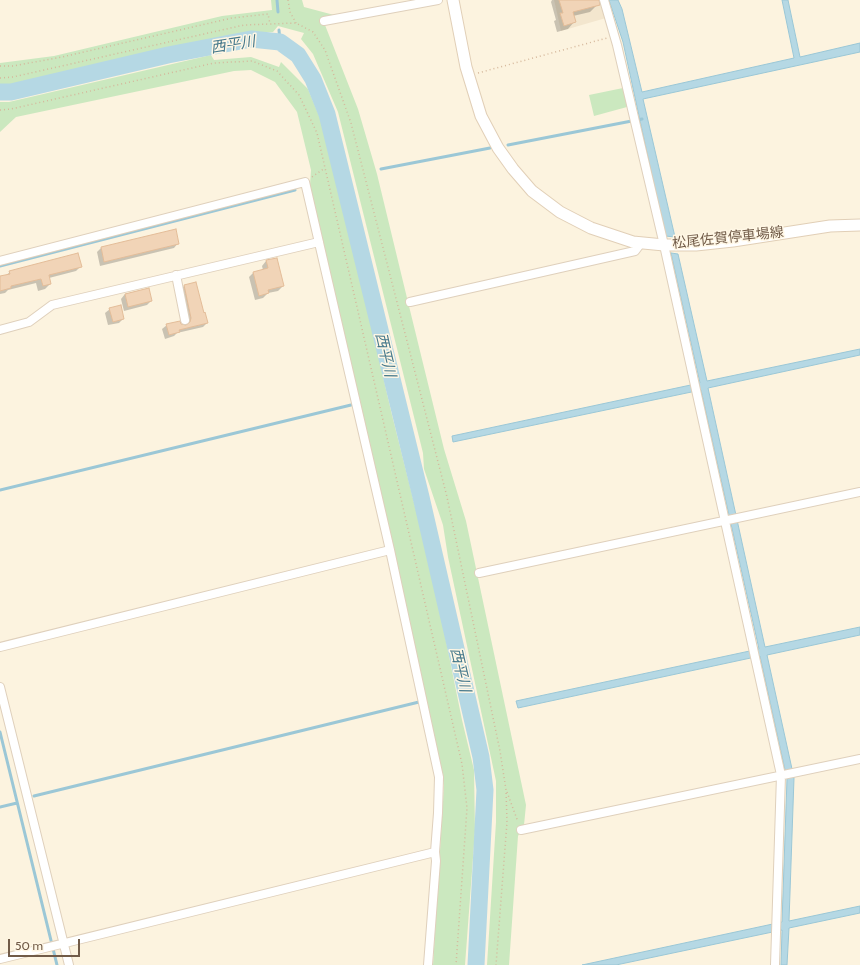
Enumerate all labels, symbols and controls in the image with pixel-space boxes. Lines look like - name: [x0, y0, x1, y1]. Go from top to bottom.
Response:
- water label: 西平川: [209, 33, 257, 57]
- street label: 松尾佐賀停車場線: [671, 224, 785, 252]
- water label: 西平川: [371, 331, 399, 379]
- water label: 西平川: [446, 646, 474, 694]
- scale bar: [10, 931, 82, 957]
- text: 50 m: [15, 938, 43, 953]

